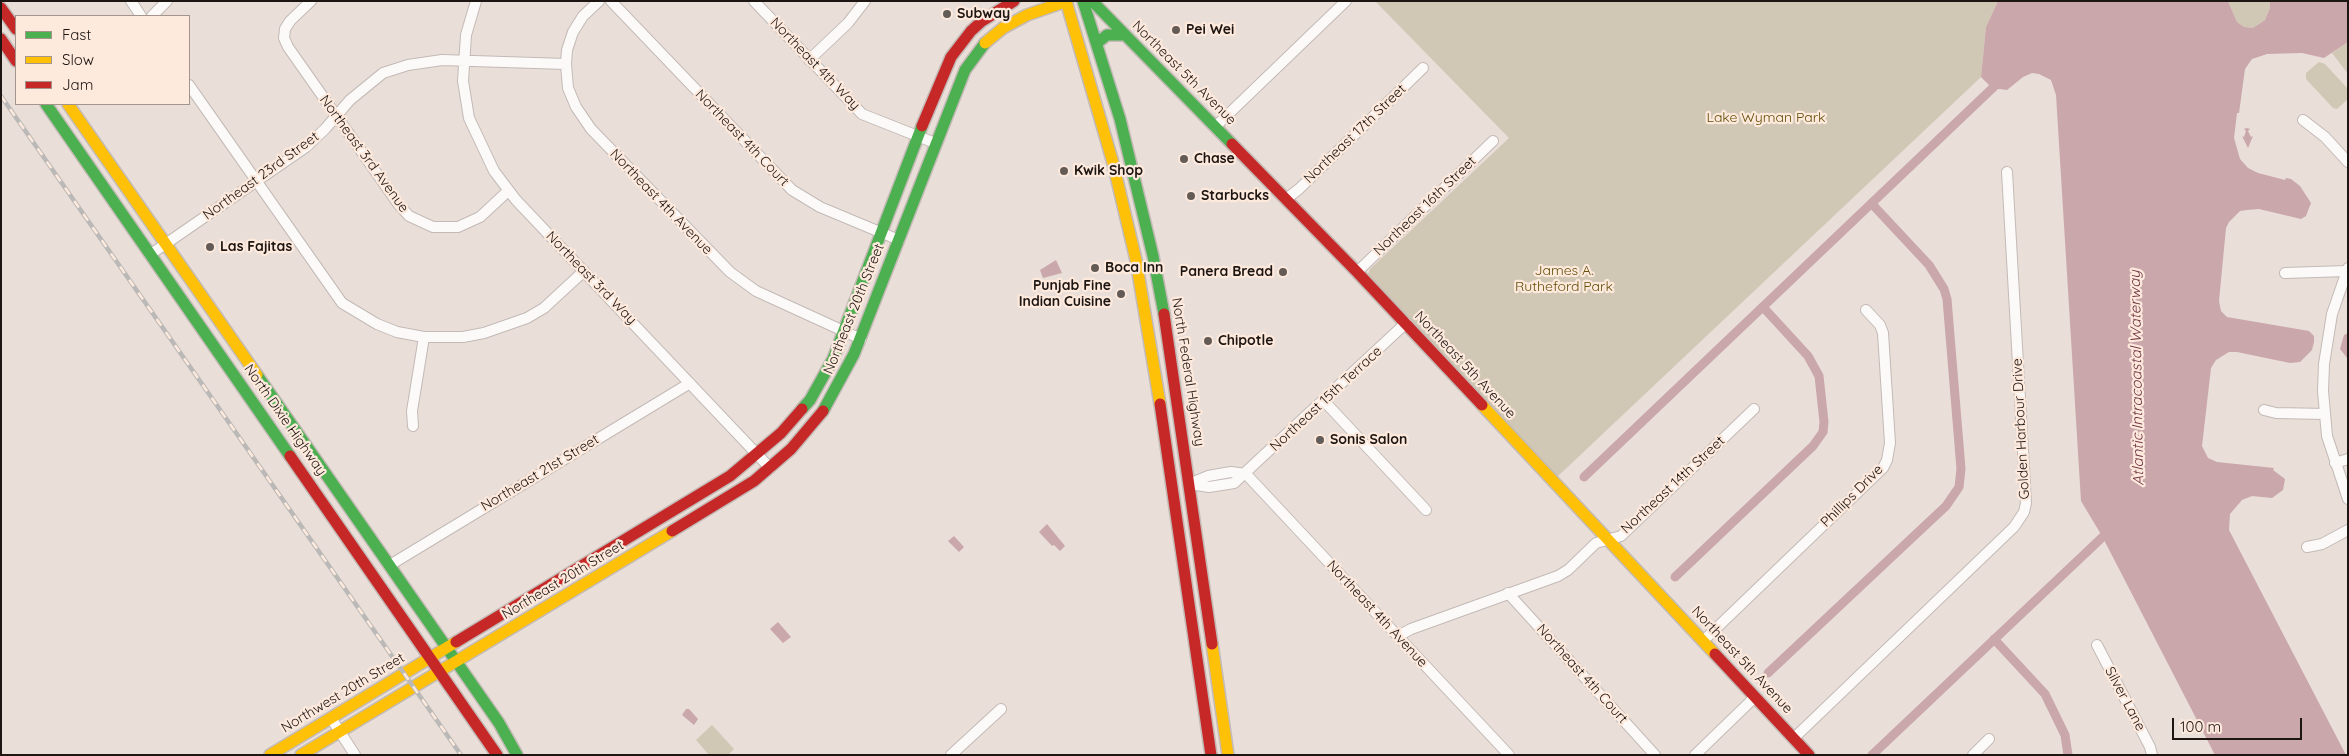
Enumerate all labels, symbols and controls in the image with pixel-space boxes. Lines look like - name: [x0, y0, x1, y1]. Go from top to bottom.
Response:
- place label: Subway: [957, 6, 1010, 22]
- marker: Subway: [941, 8, 953, 20]
- street label: Northeast 4th Way: [767, 14, 863, 114]
- legend: [15, 15, 190, 105]
- street label: Northeast 5th Avenue: [1128, 17, 1240, 129]
- place label: Pei Wei: [1186, 22, 1234, 38]
- marker: Pei Wei: [1170, 24, 1182, 36]
- text: Fast: [62, 25, 91, 44]
- text: Slow: [62, 50, 94, 69]
- text: Jam: [62, 75, 93, 94]
- street label: Northeast 17th Street: [1300, 81, 1410, 187]
- street label: Northeast 4th Court: [692, 86, 792, 190]
- street label: Northeast 3rd Avenue: [316, 92, 412, 216]
- park label: Lake Wyman Park: [1706, 110, 1826, 126]
- street label: Northeast 23rd Street: [200, 128, 322, 224]
- street label: Northeast 4th Avenue: [606, 146, 716, 258]
- place label: Chase: [1194, 151, 1235, 167]
- marker: Chase: [1178, 153, 1190, 165]
- street label: Northeast 16th Street: [1370, 153, 1480, 259]
- place label: Kwik Shop: [1074, 163, 1143, 179]
- marker: Kwik Shop: [1058, 165, 1070, 177]
- place label: Starbucks: [1201, 188, 1269, 204]
- marker: Starbucks: [1185, 190, 1197, 202]
- street label: Northeast 3rd Way: [542, 228, 640, 328]
- place label: Las Fajitas: [220, 239, 292, 255]
- marker: Las Fajitas: [204, 241, 216, 253]
- street label: Northeast 20th Street: [820, 241, 888, 377]
- place label: Boca Inn: [1105, 260, 1163, 276]
- marker: Boca Inn: [1089, 262, 1101, 274]
- park label: James A. Rutheford Park: [1515, 263, 1613, 296]
- place label: Panera Bread: [1180, 264, 1273, 280]
- marker: Panera Bread: [1277, 266, 1289, 278]
- water label: Atlantic Intracoastal Waterway: [2126, 270, 2148, 486]
- place label: Punjab Fine Indian Cuisine: [1019, 278, 1111, 310]
- marker: Punjab Fine Indian Cuisine: [1115, 288, 1127, 300]
- street label: North Federal Highway: [1168, 297, 1208, 447]
- street label: Northeast 5th Avenue: [1411, 308, 1519, 422]
- place label: Chipotle: [1218, 333, 1273, 349]
- marker: Chipotle: [1202, 335, 1214, 347]
- street label: Northeast 15th Terrace: [1267, 343, 1385, 455]
- street label: Golden Harbour Drive: [2009, 358, 2033, 500]
- street label: North Dixie Highway: [240, 361, 330, 479]
- street label: Northeast 21st Street: [478, 431, 602, 515]
- place label: Sonis Salon: [1330, 432, 1407, 448]
- street label: Northeast 14th Street: [1618, 433, 1728, 537]
- marker: Sonis Salon: [1314, 434, 1326, 446]
- street label: Phillips Drive: [1817, 461, 1887, 531]
- street label: Northeast 20th Street: [499, 537, 627, 623]
- street label: Northeast 4th Avenue: [1323, 557, 1431, 671]
- street label: Northeast 5th Avenue: [1688, 603, 1796, 717]
- street label: Northeast 4th Court: [1533, 621, 1631, 727]
- street label: Northwest 20th Street: [278, 649, 408, 737]
- street label: Silver Lane: [2101, 664, 2149, 734]
- scale bar: [2174, 708, 2304, 740]
- text: 100 m: [2180, 717, 2221, 736]

